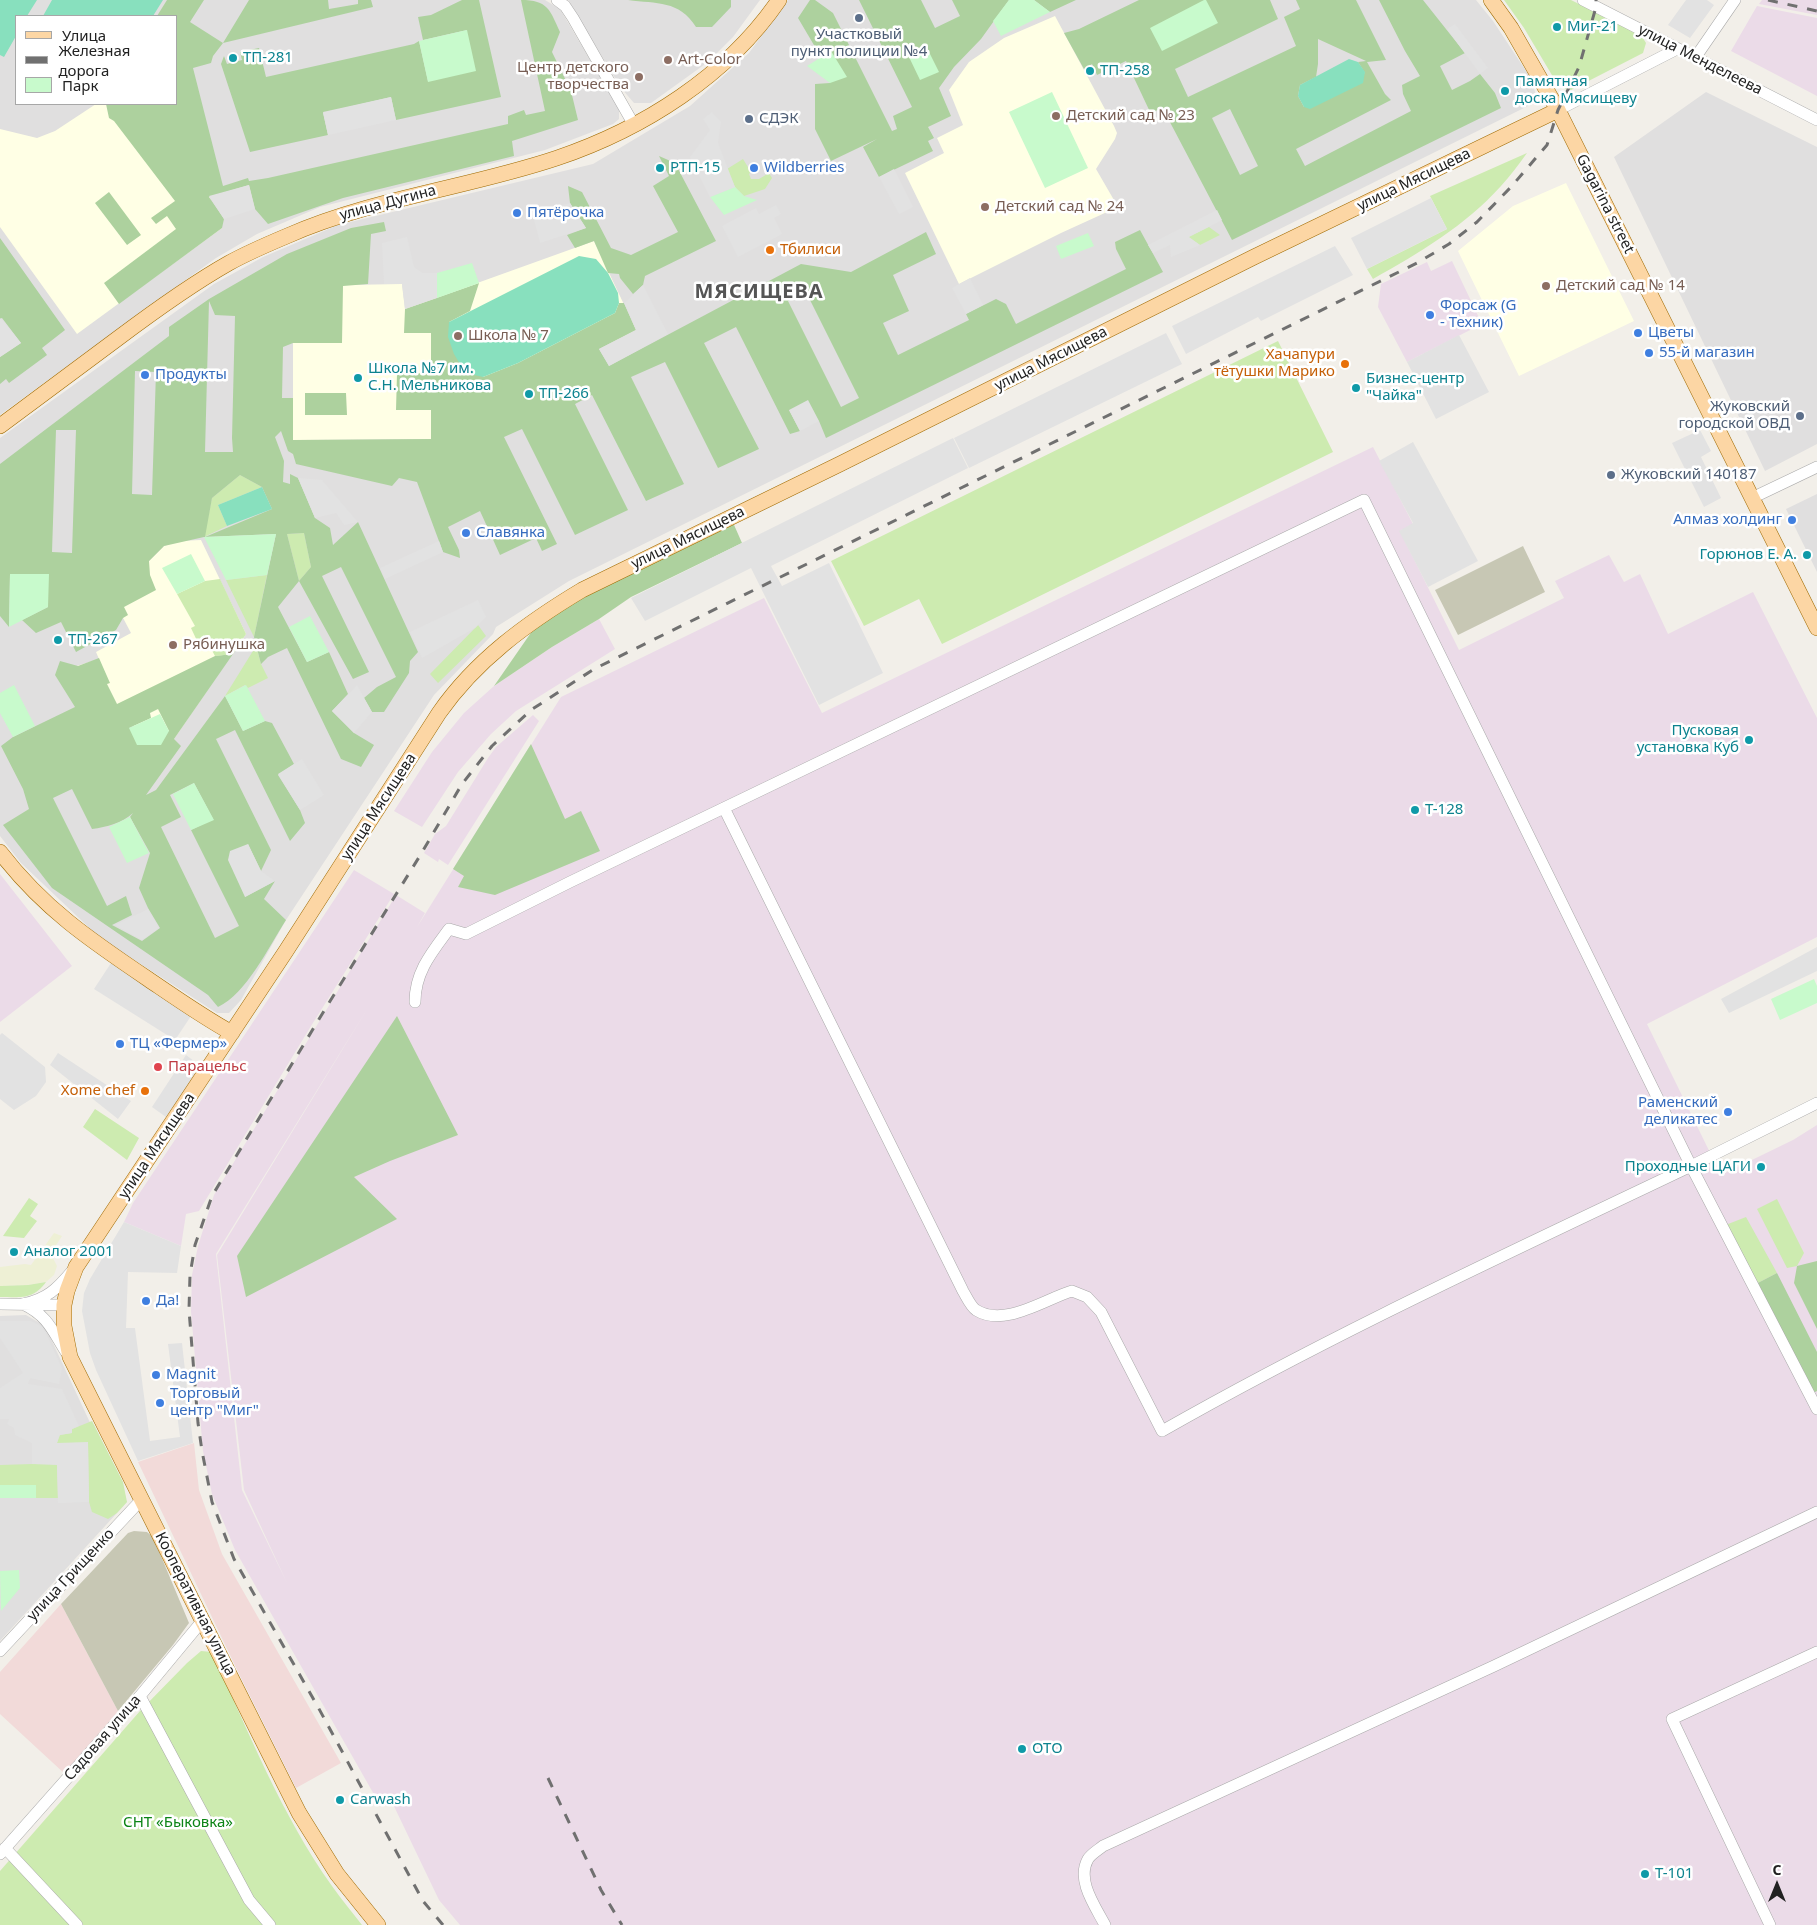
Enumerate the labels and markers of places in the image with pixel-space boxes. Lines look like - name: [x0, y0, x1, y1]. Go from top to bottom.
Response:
- marker: Участковый пункт полиции №4: [853, 12, 865, 24]
- place label: Миг-21: [1567, 18, 1618, 36]
- marker: Миг-21: [1551, 21, 1563, 33]
- place label: Участковый пункт полиции №4: [791, 26, 927, 61]
- place label: ТП-281: [243, 49, 293, 67]
- place label: Art-Color: [678, 51, 742, 69]
- marker: ТП-281: [227, 52, 239, 64]
- marker: Art-Color: [662, 54, 674, 66]
- place label: Центр детского творчества: [517, 59, 629, 94]
- place label: ТП-258: [1100, 62, 1150, 80]
- marker: ТП-258: [1084, 65, 1096, 77]
- marker: Центр детского творчества: [633, 71, 645, 83]
- place label: Памятная доска Мясищеву: [1515, 73, 1637, 108]
- marker: Памятная доска Мясищеву: [1499, 85, 1511, 97]
- place label: Детский сад № 23: [1066, 107, 1195, 125]
- place label: СДЭК: [759, 110, 799, 128]
- marker: Детский сад № 23: [1050, 110, 1062, 122]
- marker: СДЭК: [743, 113, 755, 125]
- place label: РТП-15: [670, 159, 720, 177]
- place label: Wildberries: [764, 159, 845, 177]
- marker: РТП-15: [654, 162, 666, 174]
- marker: Wildberries: [748, 162, 760, 174]
- place label: Детский сад № 24: [995, 198, 1124, 216]
- marker: Детский сад № 24: [979, 201, 991, 213]
- place label: Пятёрочка: [527, 204, 604, 222]
- marker: Пятёрочка: [511, 207, 523, 219]
- place label: Тбилиси: [780, 241, 841, 259]
- marker: Тбилиси: [764, 244, 776, 256]
- place label: Детский сад № 14: [1556, 277, 1685, 295]
- marker: Детский сад № 14: [1540, 280, 1552, 292]
- place label: Форсаж (G - Техник): [1440, 297, 1516, 332]
- marker: Форсаж (G - Техник): [1424, 309, 1436, 321]
- place label: Цветы: [1648, 324, 1694, 342]
- place label: Школа № 7: [468, 327, 549, 345]
- marker: Цветы: [1632, 327, 1644, 339]
- marker: Школа № 7: [452, 330, 464, 342]
- place label: 55-й магазин: [1659, 344, 1755, 362]
- place label: Хачапури тётушки Марико: [1214, 346, 1335, 381]
- marker: 55-й магазин: [1643, 347, 1655, 359]
- marker: Хачапури тётушки Марико: [1339, 358, 1351, 370]
- place label: Школа №7 им. С.Н. Мельникова: [368, 360, 491, 395]
- place label: Продукты: [155, 366, 227, 384]
- marker: Продукты: [139, 369, 151, 381]
- place label: Бизнес-центр "Чайка": [1366, 370, 1464, 405]
- marker: Школа №7 им. С.Н. Мельникова: [352, 372, 364, 384]
- marker: Бизнес-центр "Чайка": [1350, 382, 1362, 394]
- place label: ТП-266: [539, 385, 589, 403]
- marker: ТП-266: [523, 388, 535, 400]
- place label: Жуковский городской ОВД: [1678, 398, 1790, 433]
- marker: Жуковский городской ОВД: [1794, 410, 1806, 422]
- place label: Жуковский 140187: [1621, 466, 1756, 484]
- marker: Жуковский 140187: [1605, 469, 1617, 481]
- place label: Алмаз холдинг: [1673, 511, 1782, 529]
- marker: Алмаз холдинг: [1786, 514, 1798, 526]
- place label: Славянка: [476, 524, 545, 542]
- marker: Славянка: [460, 527, 472, 539]
- place label: Горюнов Е. А.: [1700, 546, 1797, 564]
- marker: Горюнов Е. А.: [1801, 549, 1813, 561]
- place label: ТП-267: [68, 631, 118, 649]
- marker: ТП-267: [52, 634, 64, 646]
- place label: Рябинушка: [183, 636, 265, 654]
- marker: Рябинушка: [167, 639, 179, 651]
- place label: Пусковая установка Куб: [1637, 722, 1739, 757]
- marker: Пусковая установка Куб: [1743, 734, 1755, 746]
- place label: Т-128: [1425, 801, 1463, 819]
- marker: Т-128: [1409, 804, 1421, 816]
- place label: ТЦ «Фермер»: [130, 1035, 227, 1053]
- marker: ТЦ «Фермер»: [114, 1038, 126, 1050]
- place label: Парацельс: [168, 1058, 247, 1076]
- marker: Парацельс: [152, 1061, 164, 1073]
- place label: Xome chef: [61, 1082, 135, 1100]
- marker: Xome chef: [139, 1085, 151, 1097]
- place label: Раменский деликатес: [1638, 1094, 1718, 1129]
- marker: Раменский деликатес: [1722, 1106, 1734, 1118]
- place label: Проходные ЦАГИ: [1625, 1158, 1751, 1176]
- marker: Проходные ЦАГИ: [1755, 1161, 1767, 1173]
- place label: Аналог 2001: [24, 1243, 114, 1261]
- marker: Аналог 2001: [8, 1246, 20, 1258]
- place label: Да!: [156, 1292, 179, 1310]
- marker: Да!: [140, 1295, 152, 1307]
- place label: Magnit: [166, 1366, 216, 1384]
- marker: Magnit: [150, 1369, 162, 1381]
- place label: Торговый центр "Миг": [170, 1385, 259, 1420]
- marker: Торговый центр "Миг": [154, 1397, 166, 1409]
- place label: ОТО: [1032, 1740, 1063, 1758]
- marker: ОТО: [1016, 1743, 1028, 1755]
- place label: Carwash: [350, 1791, 411, 1809]
- marker: Carwash: [334, 1794, 346, 1806]
- place label: Т-101: [1655, 1865, 1693, 1883]
- marker: Т-101: [1639, 1868, 1651, 1880]

